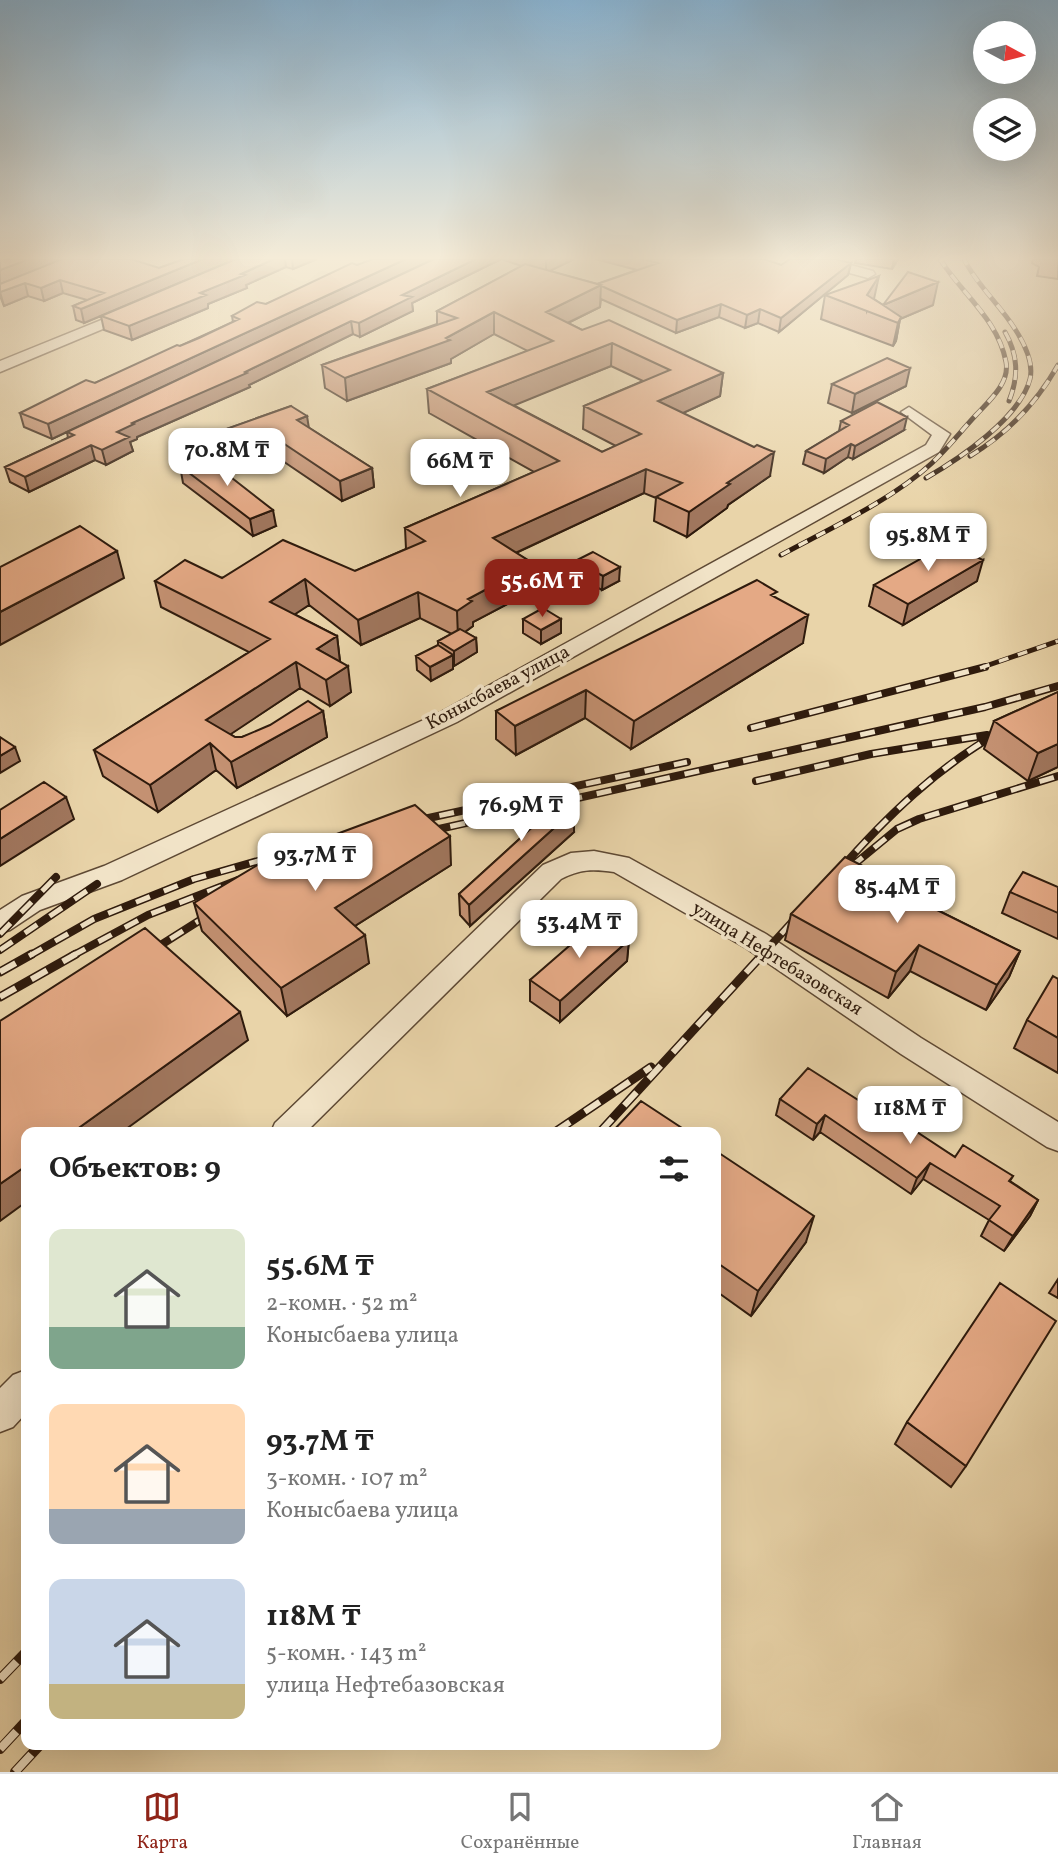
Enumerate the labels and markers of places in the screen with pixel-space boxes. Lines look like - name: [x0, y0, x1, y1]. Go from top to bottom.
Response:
- pin: 70.8M ₸: [162, 428, 292, 488]
- pin: 66M ₸: [411, 440, 509, 499]
- pin: 95.8M ₸: [863, 514, 993, 573]
- pin: 55.6M ₸: [477, 560, 607, 619]
- pin: 76.9M ₸: [456, 784, 586, 843]
- pin: 93.7M ₸: [250, 834, 380, 893]
- pin: 85.4M ₸: [832, 866, 962, 925]
- pin: 53.4M ₸: [514, 900, 644, 960]
- pin: 118M ₸: [853, 1086, 967, 1146]

